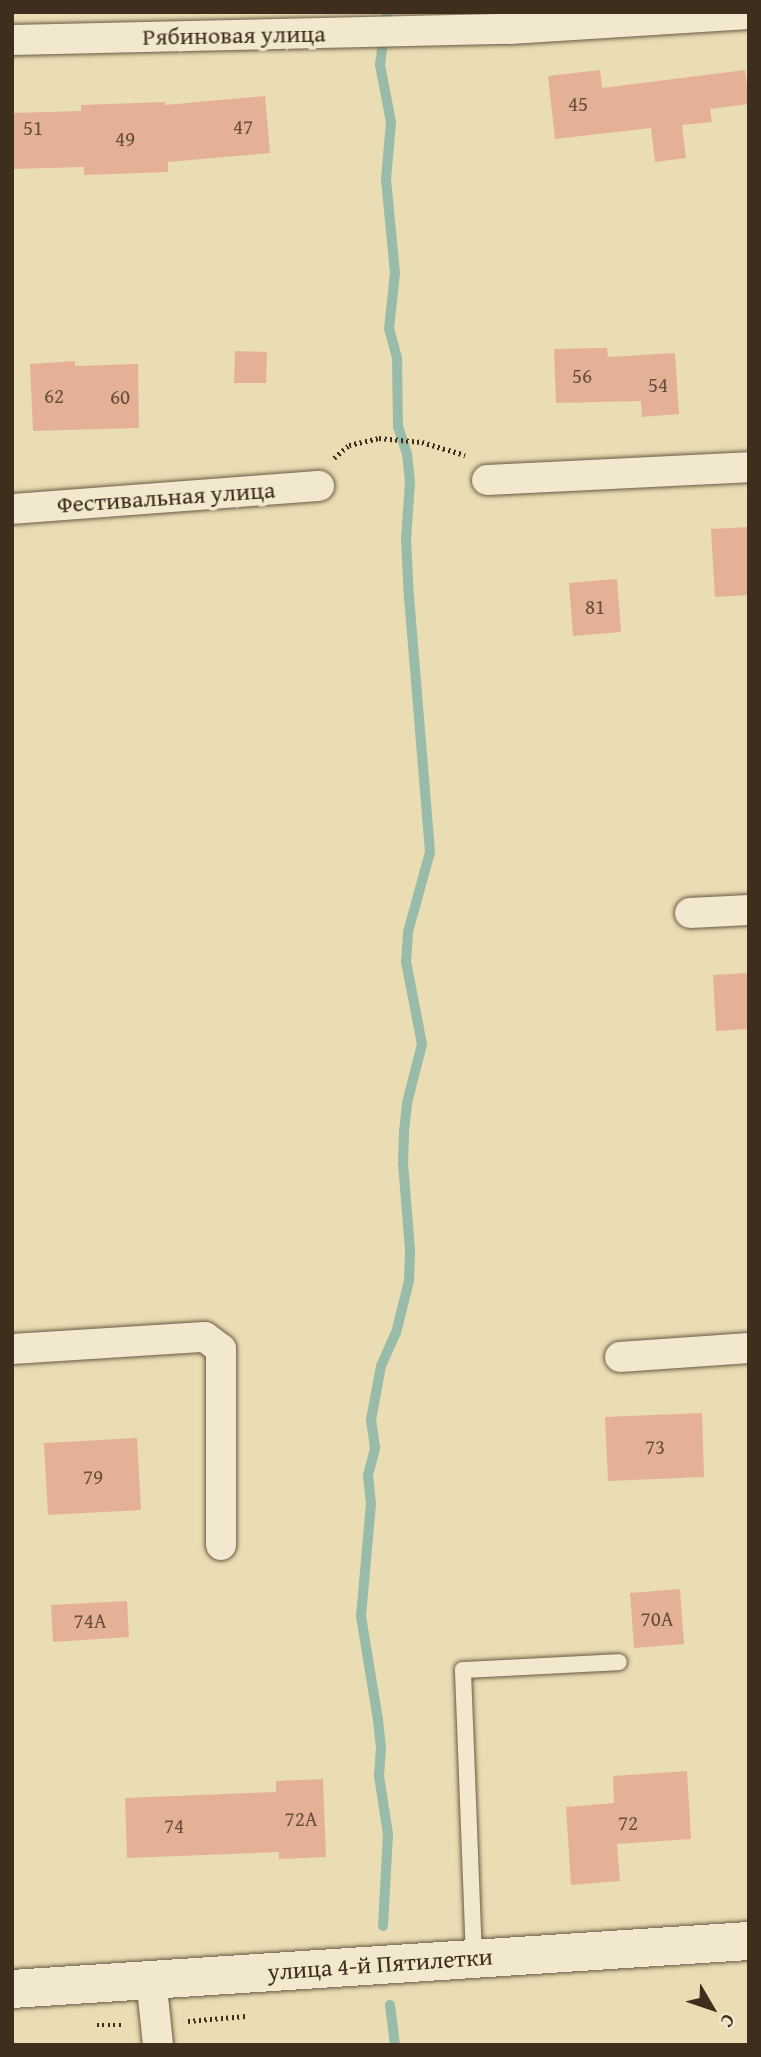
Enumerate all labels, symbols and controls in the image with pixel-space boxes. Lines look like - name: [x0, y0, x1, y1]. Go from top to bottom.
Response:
- street label: Рябиновая улица: [142, 19, 326, 51]
- house number: 45: [568, 91, 588, 117]
- house number: 47: [233, 114, 253, 140]
- house number: 51: [23, 115, 43, 141]
- house number: 49: [115, 126, 135, 152]
- house number: 56: [572, 363, 592, 389]
- house number: 54: [648, 372, 668, 398]
- house number: 62: [44, 383, 64, 409]
- house number: 60: [110, 384, 130, 410]
- street label: Фестивальная улица: [56, 475, 276, 519]
- house number: 81: [585, 594, 605, 620]
- house number: 73: [645, 1434, 665, 1460]
- house number: 79: [83, 1464, 103, 1490]
- house number: 70А: [641, 1606, 673, 1632]
- house number: 74А: [74, 1608, 106, 1634]
- house number: 72А: [285, 1806, 317, 1832]
- house number: 72: [618, 1810, 638, 1836]
- house number: 74: [164, 1813, 184, 1839]
- street label: улица 4-й Пятилетки: [266, 1942, 494, 1986]
- north arrow: [677, 1973, 747, 2043]
- text: С: [714, 2008, 743, 2034]

